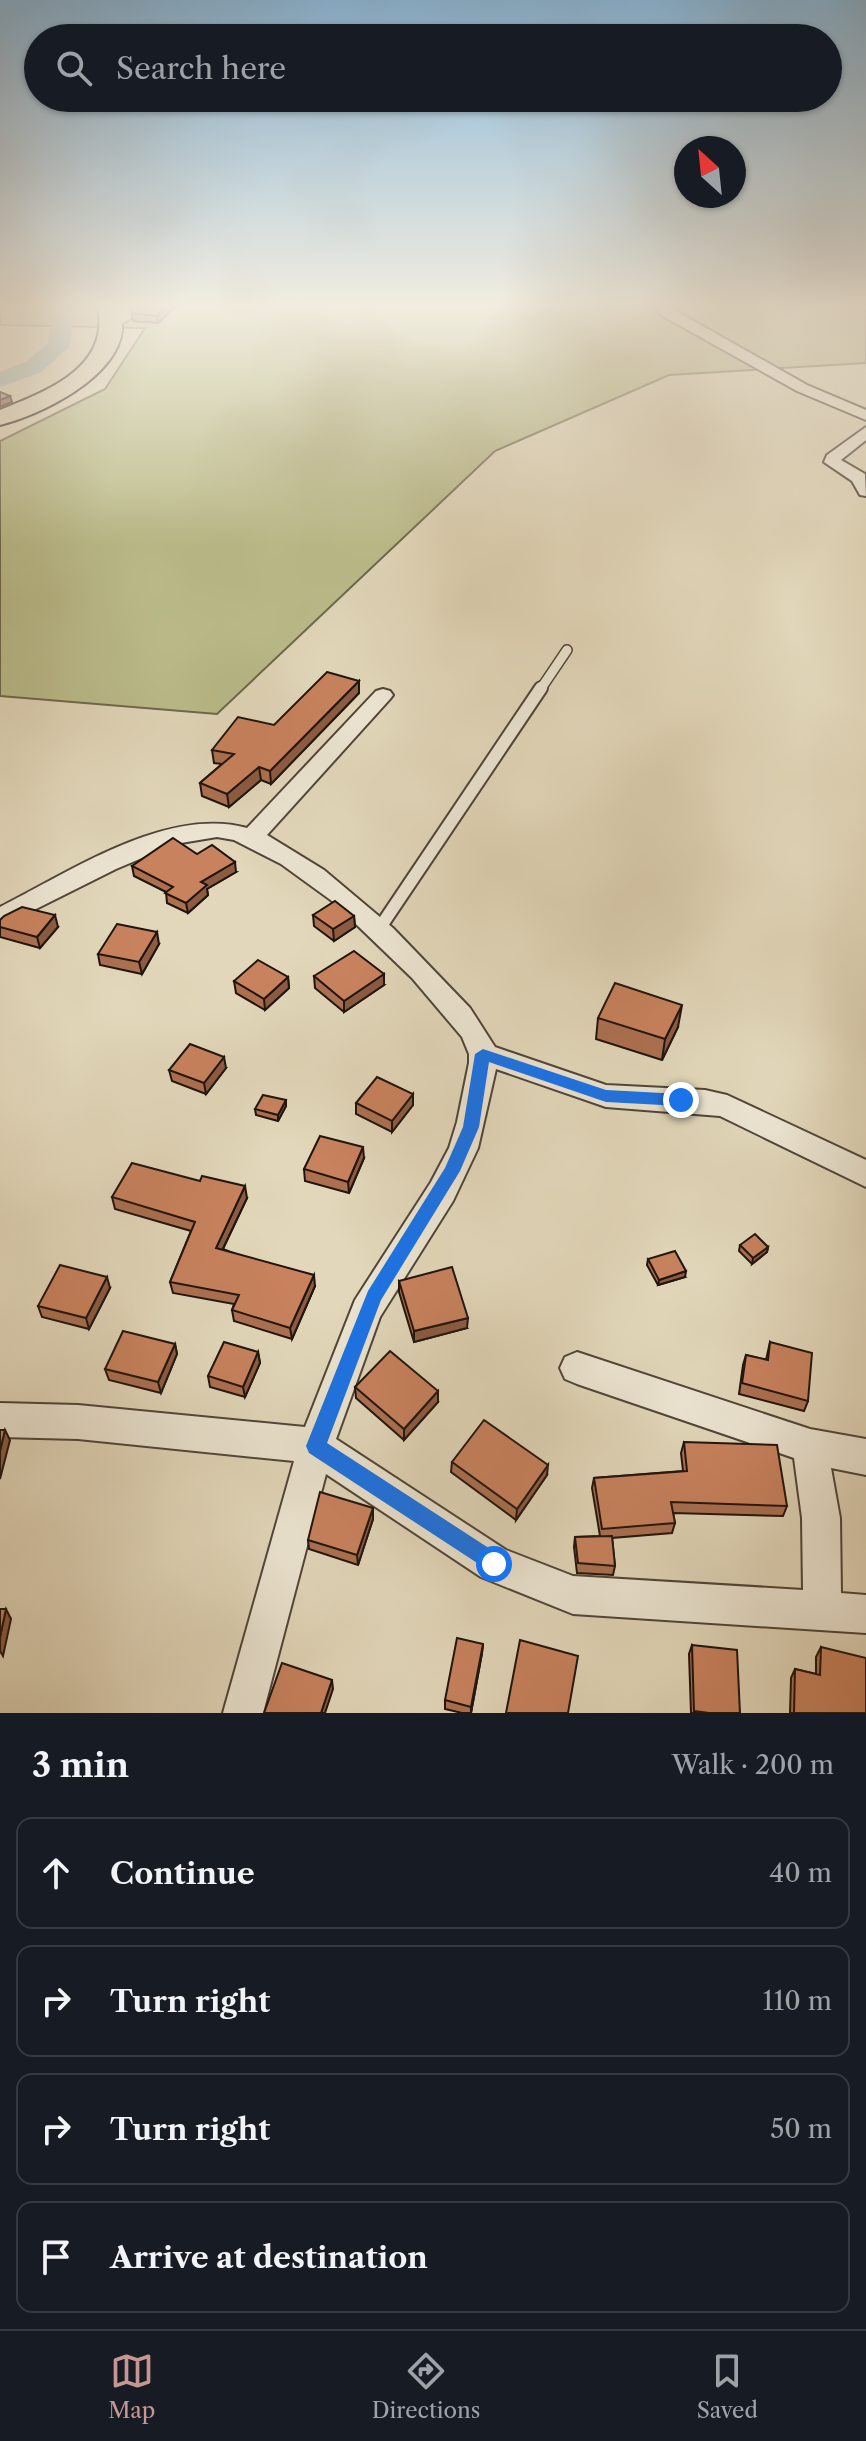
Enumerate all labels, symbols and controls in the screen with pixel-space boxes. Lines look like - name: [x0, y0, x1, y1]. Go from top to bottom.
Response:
- search box: [24, 24, 842, 112]
- icon: search: [52, 46, 96, 90]
- text: Search here: [116, 50, 286, 87]
- north arrow: [674, 136, 746, 208]
- route end: [663, 1082, 699, 1118]
- route start: [476, 1546, 512, 1582]
- text: 3 min: [32, 1744, 129, 1786]
- text: Walk · 200 m: [672, 1749, 834, 1781]
- icon: ahead: [34, 1851, 78, 1895]
- text: Continue: [110, 1855, 255, 1892]
- text: 40 m: [769, 1857, 832, 1889]
- icon: right: [34, 1979, 78, 2023]
- text: Turn right: [110, 1983, 270, 2020]
- text: 110 m: [763, 1985, 832, 2017]
- icon: right: [34, 2107, 78, 2151]
- text: Turn right: [110, 2111, 270, 2148]
- text: 50 m: [770, 2113, 832, 2145]
- icon: arrive: [34, 2235, 78, 2279]
- text: Arrive at destination: [110, 2239, 428, 2276]
- tab: Map: [108, 2349, 155, 2424]
- tab: Directions: [372, 2349, 480, 2424]
- tab: Saved: [697, 2349, 758, 2424]

